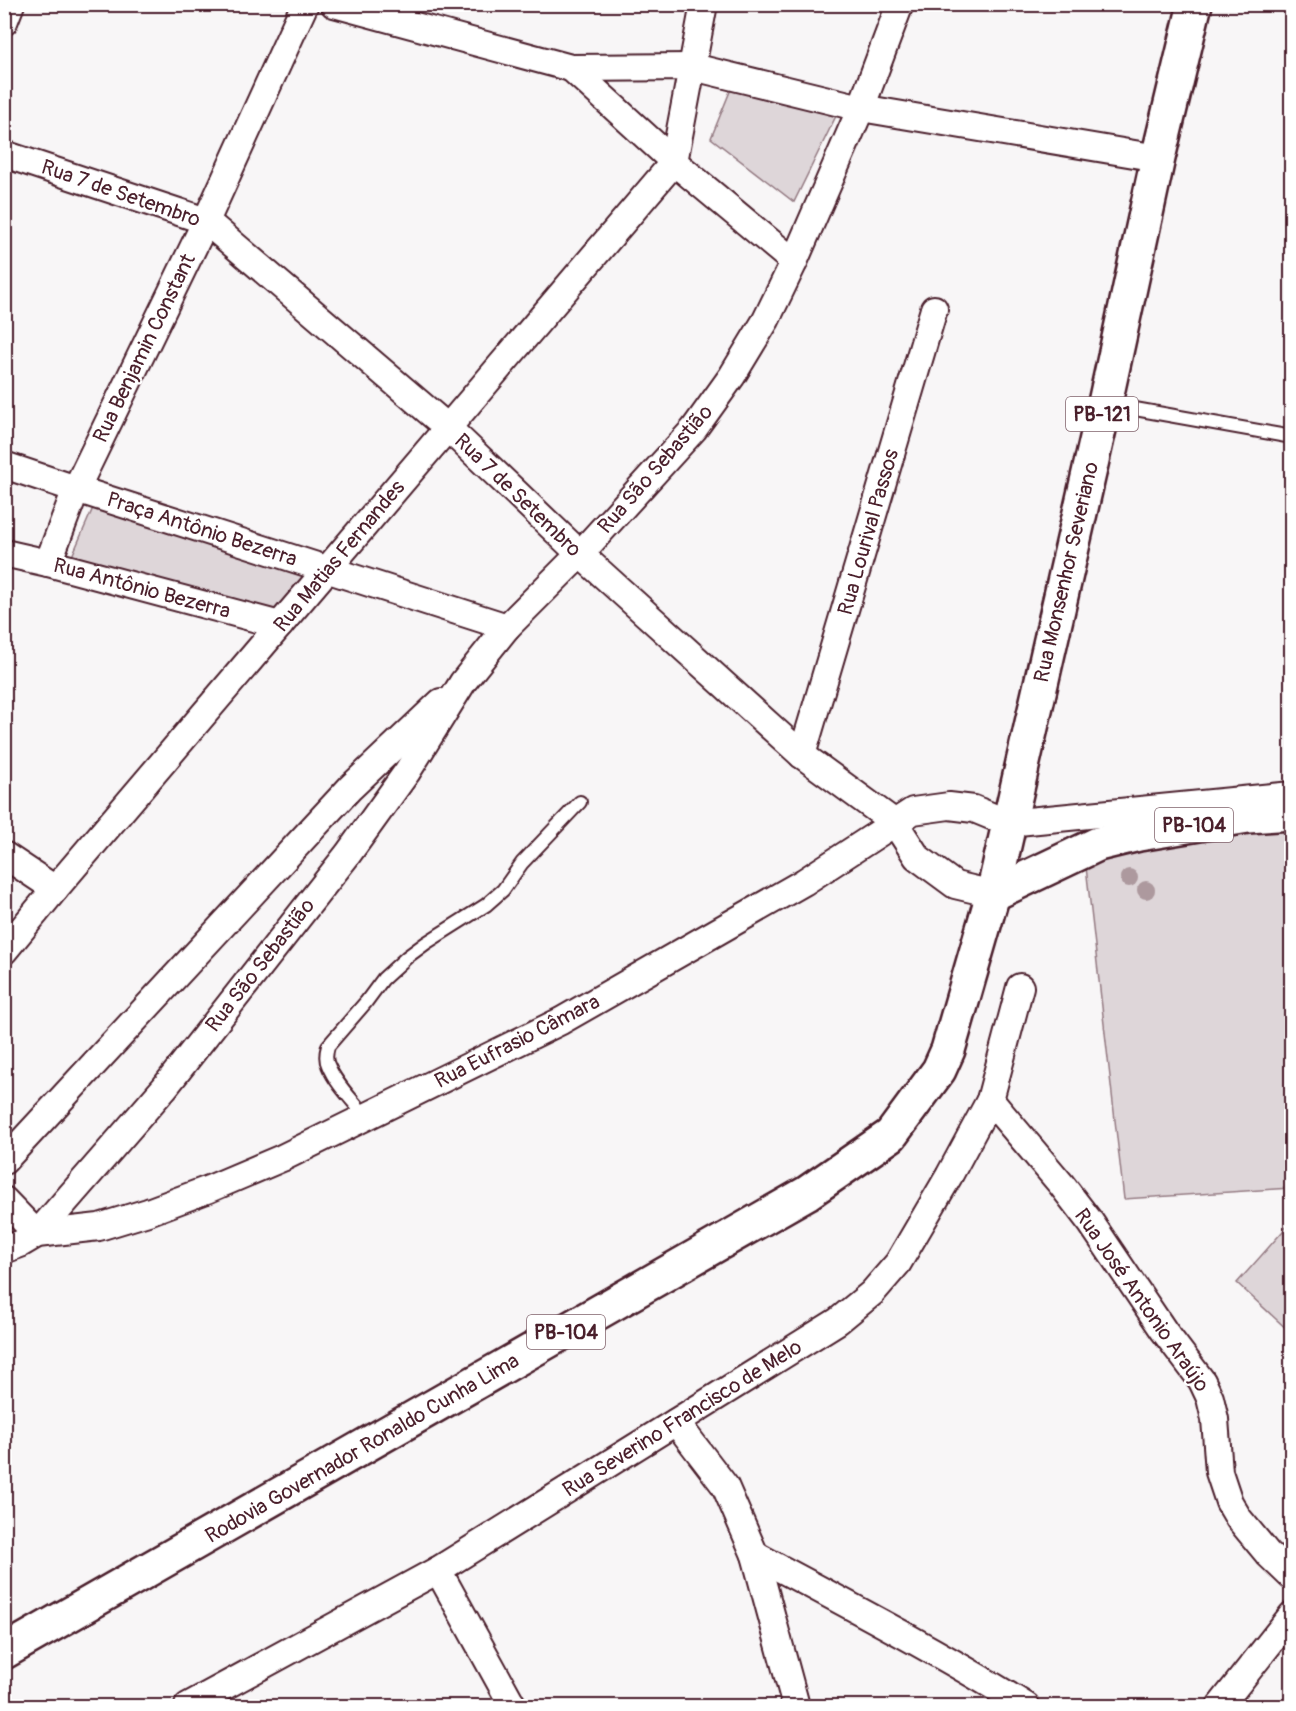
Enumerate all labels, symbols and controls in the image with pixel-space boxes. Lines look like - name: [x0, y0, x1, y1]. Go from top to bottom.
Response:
- street label: Rua 7 de Setembro: [38, 154, 204, 233]
- street label: Rua Benjamin Constant: [87, 249, 202, 447]
- road number: PB-121: [1066, 397, 1138, 431]
- street label: Rua São Sebastião: [592, 399, 719, 539]
- street label: Rua 7 de Setembro: [448, 428, 587, 563]
- street label: Rua Lourival Passos: [832, 445, 905, 618]
- street label: Rua Monsenhor Severiano: [1028, 459, 1105, 685]
- street label: Rua Matias Fernandes: [268, 474, 411, 638]
- street label: Praça Antônio Bezerra: [103, 486, 300, 573]
- street label: Rua Antônio Bezerra: [50, 552, 233, 625]
- road number: PB-104: [1155, 808, 1233, 842]
- street label: Rua São Sebastião: [200, 893, 321, 1038]
- street label: Rua Eufrasio Câmara: [430, 988, 604, 1095]
- street label: Rua José Antonio Araújo: [1068, 1203, 1215, 1397]
- road number: PB-104: [527, 1315, 605, 1349]
- street label: Rua Severino Francisco de Melo: [558, 1334, 807, 1503]
- street label: Rodovia Governador Ronaldo Cunha Lima: [200, 1347, 524, 1550]

